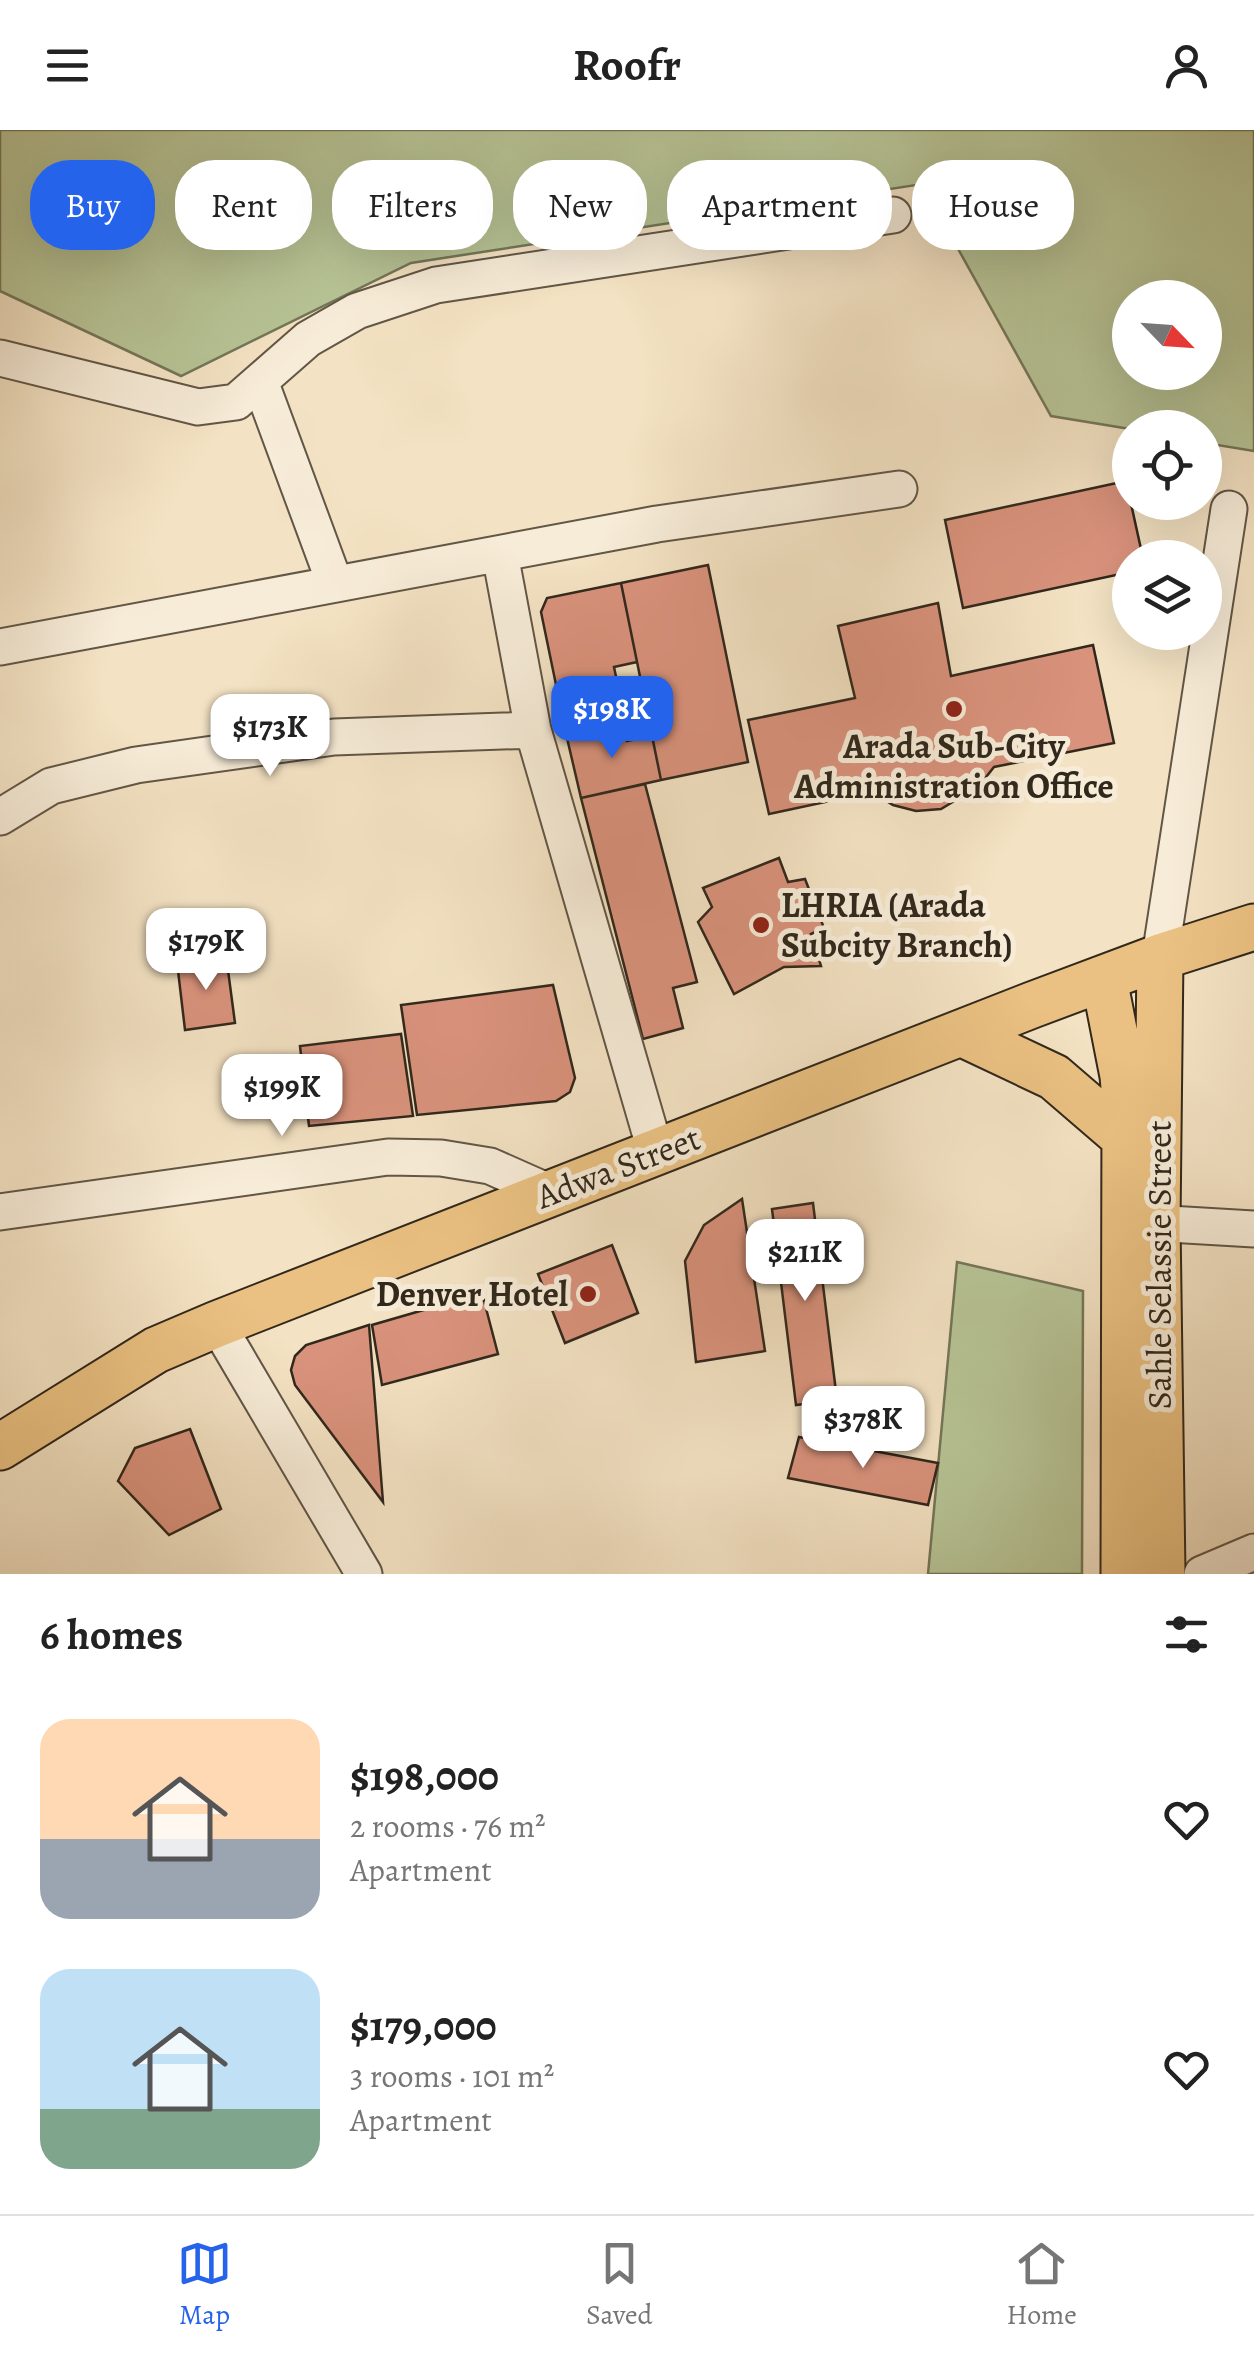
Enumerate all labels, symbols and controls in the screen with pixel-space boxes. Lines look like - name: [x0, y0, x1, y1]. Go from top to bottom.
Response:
- text: Roofr: [573, 34, 681, 96]
- icon: menu: [40, 38, 95, 93]
- icon: person: [1159, 38, 1214, 93]
- chip: Buy: [30, 160, 155, 250]
- chip: Rent: [175, 160, 312, 250]
- chip: Filters: [332, 160, 493, 250]
- chip: New: [513, 160, 647, 250]
- chip: Apartment: [667, 160, 892, 250]
- chip: House: [912, 160, 1074, 250]
- north arrow: [1112, 280, 1222, 390]
- map controls: [1112, 280, 1222, 650]
- button: locate: [1112, 410, 1222, 520]
- button: layers: [1112, 540, 1222, 650]
- pin: $198K: [542, 676, 682, 761]
- text: $198K: [573, 686, 651, 730]
- pin: $173K: [200, 694, 340, 779]
- marker: Arada Sub-City Administration Office: [943, 698, 965, 720]
- text: $173K: [233, 704, 307, 748]
- place label: Arada Sub-City Administration Office: [793, 722, 1114, 810]
- place label: LHRIA (Arada Subcity Branch): [781, 881, 1013, 969]
- pin: $179K: [136, 908, 276, 993]
- marker: LHRIA (Arada Subcity Branch): [750, 914, 772, 936]
- text: $179K: [168, 918, 244, 962]
- pin: $199K: [212, 1054, 352, 1139]
- text: $199K: [243, 1064, 321, 1108]
- street label: Adwa Street: [528, 1114, 707, 1221]
- street label: Sahle Selassie Street: [1135, 1120, 1183, 1410]
- pin: $211K: [735, 1219, 875, 1304]
- text: $211K: [768, 1229, 842, 1273]
- place label: Denver Hotel: [376, 1270, 568, 1318]
- marker: Denver Hotel: [577, 1283, 599, 1305]
- pin: $378K: [793, 1386, 933, 1471]
- text: $378K: [824, 1396, 902, 1440]
- text: 6 homes: [40, 1606, 183, 1663]
- icon: filters: [1159, 1607, 1214, 1662]
- text: $198,000: [350, 1747, 499, 1804]
- icon: home: [120, 1759, 240, 1879]
- icon: heart: [1159, 1792, 1214, 1847]
- text: 2 rooms · 76 m²: [350, 1804, 546, 1848]
- text: Apartment: [350, 1848, 492, 1892]
- text: $179,000: [350, 1997, 497, 2054]
- icon: home: [120, 2009, 240, 2129]
- icon: heart: [1159, 2042, 1214, 2097]
- text: 3 rooms · 101 m²: [350, 2054, 554, 2098]
- text: Apartment: [350, 2098, 492, 2142]
- tab: Map: [177, 2236, 232, 2334]
- tab: Saved: [586, 2236, 653, 2334]
- tab: Home: [1007, 2236, 1077, 2334]

